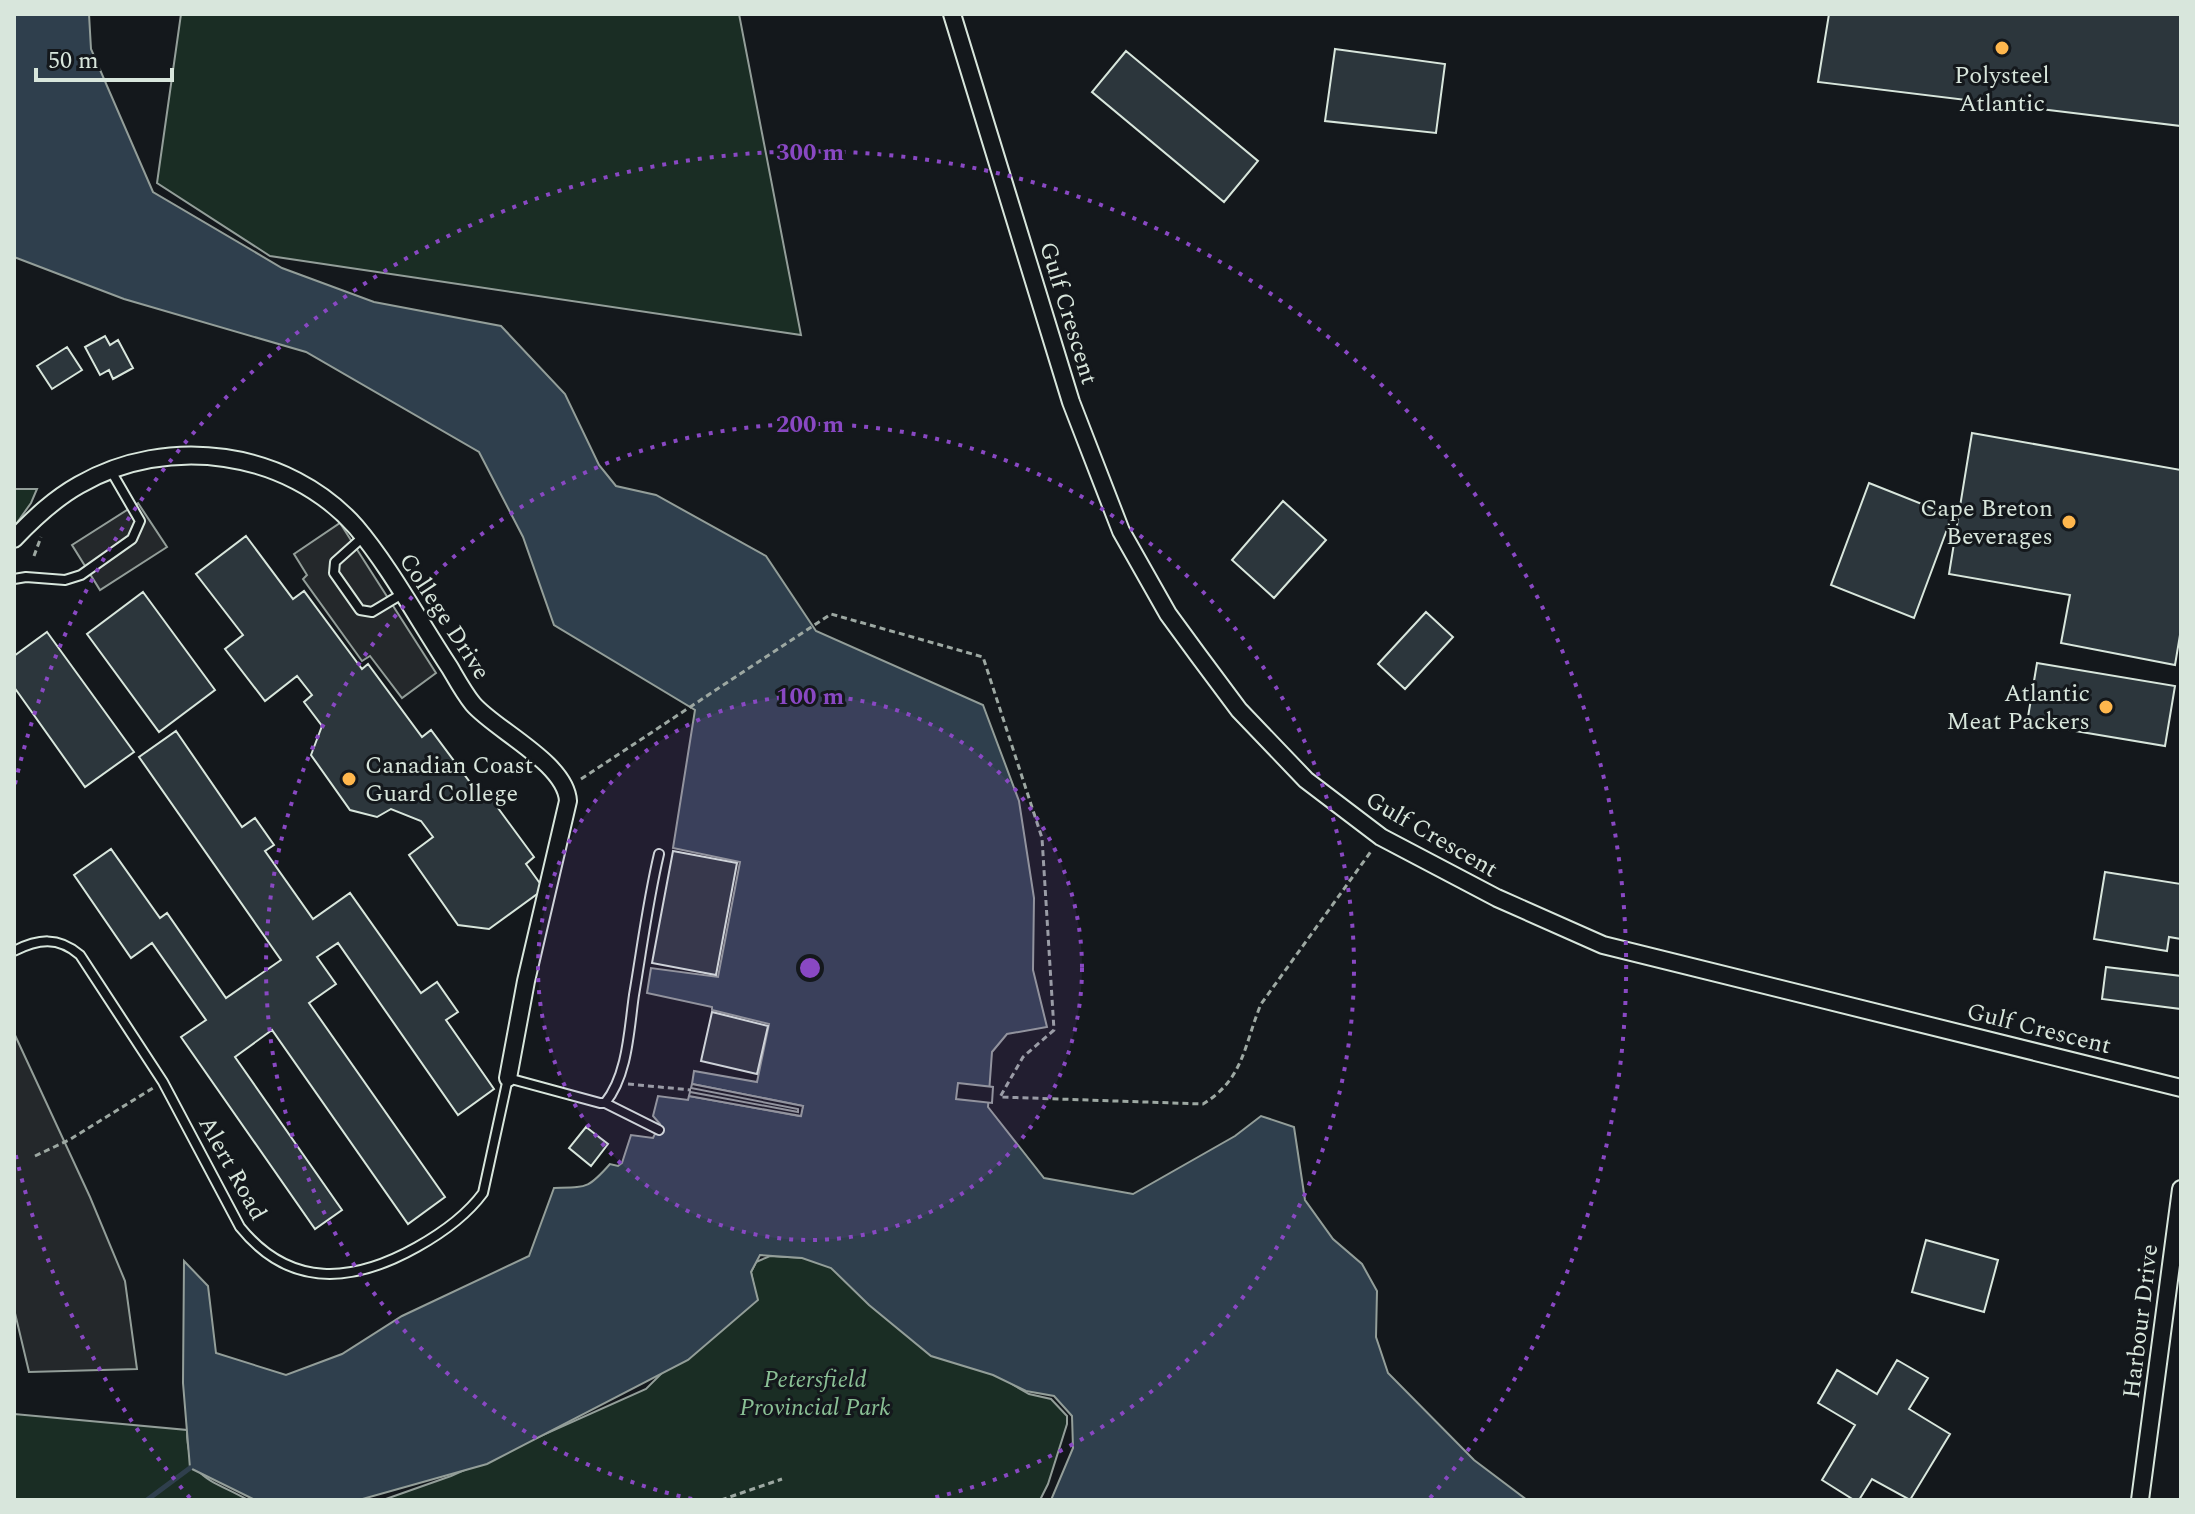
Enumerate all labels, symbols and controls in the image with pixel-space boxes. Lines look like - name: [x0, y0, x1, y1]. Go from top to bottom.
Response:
- scale bar: [36, 32, 172, 82]
- marker: Polysteel Atlantic: [1993, 39, 2011, 57]
- text: 50 m: [48, 43, 99, 79]
- place label: Polysteel Atlantic: [1954, 58, 2050, 122]
- text: 300 m: [776, 135, 844, 171]
- street label: Gulf Crescent: [1029, 237, 1107, 389]
- text: 200 m: [776, 407, 844, 443]
- place label: Cape Breton Beverages: [1920, 491, 2053, 555]
- marker: Cape Breton Beverages: [2060, 513, 2078, 531]
- street label: College Drive: [389, 546, 499, 687]
- place label: Atlantic Meat Packers: [1947, 676, 2090, 740]
- text: 100 m: [776, 679, 844, 715]
- marker: Atlantic Meat Packers: [2097, 698, 2115, 716]
- place label: Canadian Coast Guard College: [365, 748, 533, 812]
- marker: Canadian Coast Guard College: [340, 770, 358, 788]
- street label: Gulf Crescent: [1359, 782, 1504, 887]
- centre of rings: [796, 954, 824, 982]
- street label: Gulf Crescent: [1963, 994, 2115, 1064]
- street label: Alert Road: [189, 1110, 276, 1227]
- street label: Harbour Drive: [2114, 1242, 2168, 1400]
- park label: Petersfield Provincial Park: [739, 1362, 891, 1426]

